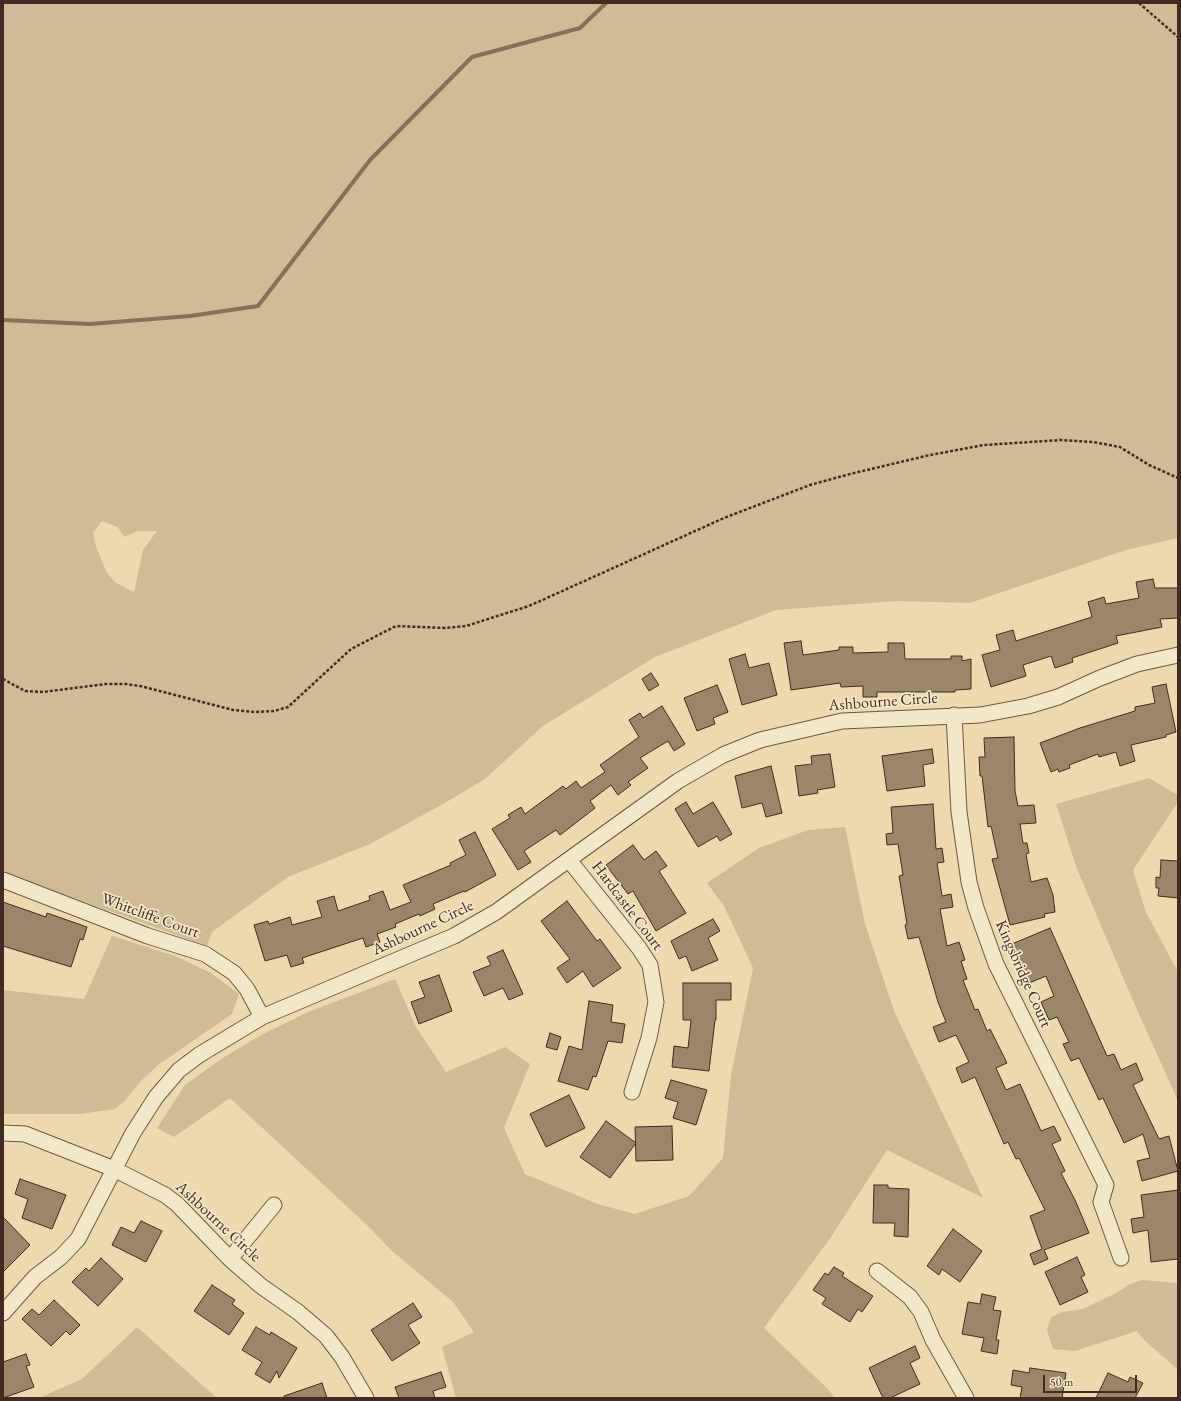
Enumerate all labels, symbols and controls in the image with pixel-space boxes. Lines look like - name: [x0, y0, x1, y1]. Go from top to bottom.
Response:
- street label: Ashbourne Circle: [828, 689, 938, 715]
- street label: Hardcastle Court: [587, 857, 667, 955]
- street label: Whitcliffe Court: [99, 889, 201, 943]
- street label: Ashbourne Circle: [369, 896, 477, 960]
- street label: Kingsbridge Court: [991, 917, 1055, 1031]
- street label: Ashbourne Circle: [171, 1178, 265, 1266]
- scale bar: [1045, 1367, 1139, 1393]
- text: 50 m: [1050, 1374, 1073, 1390]

